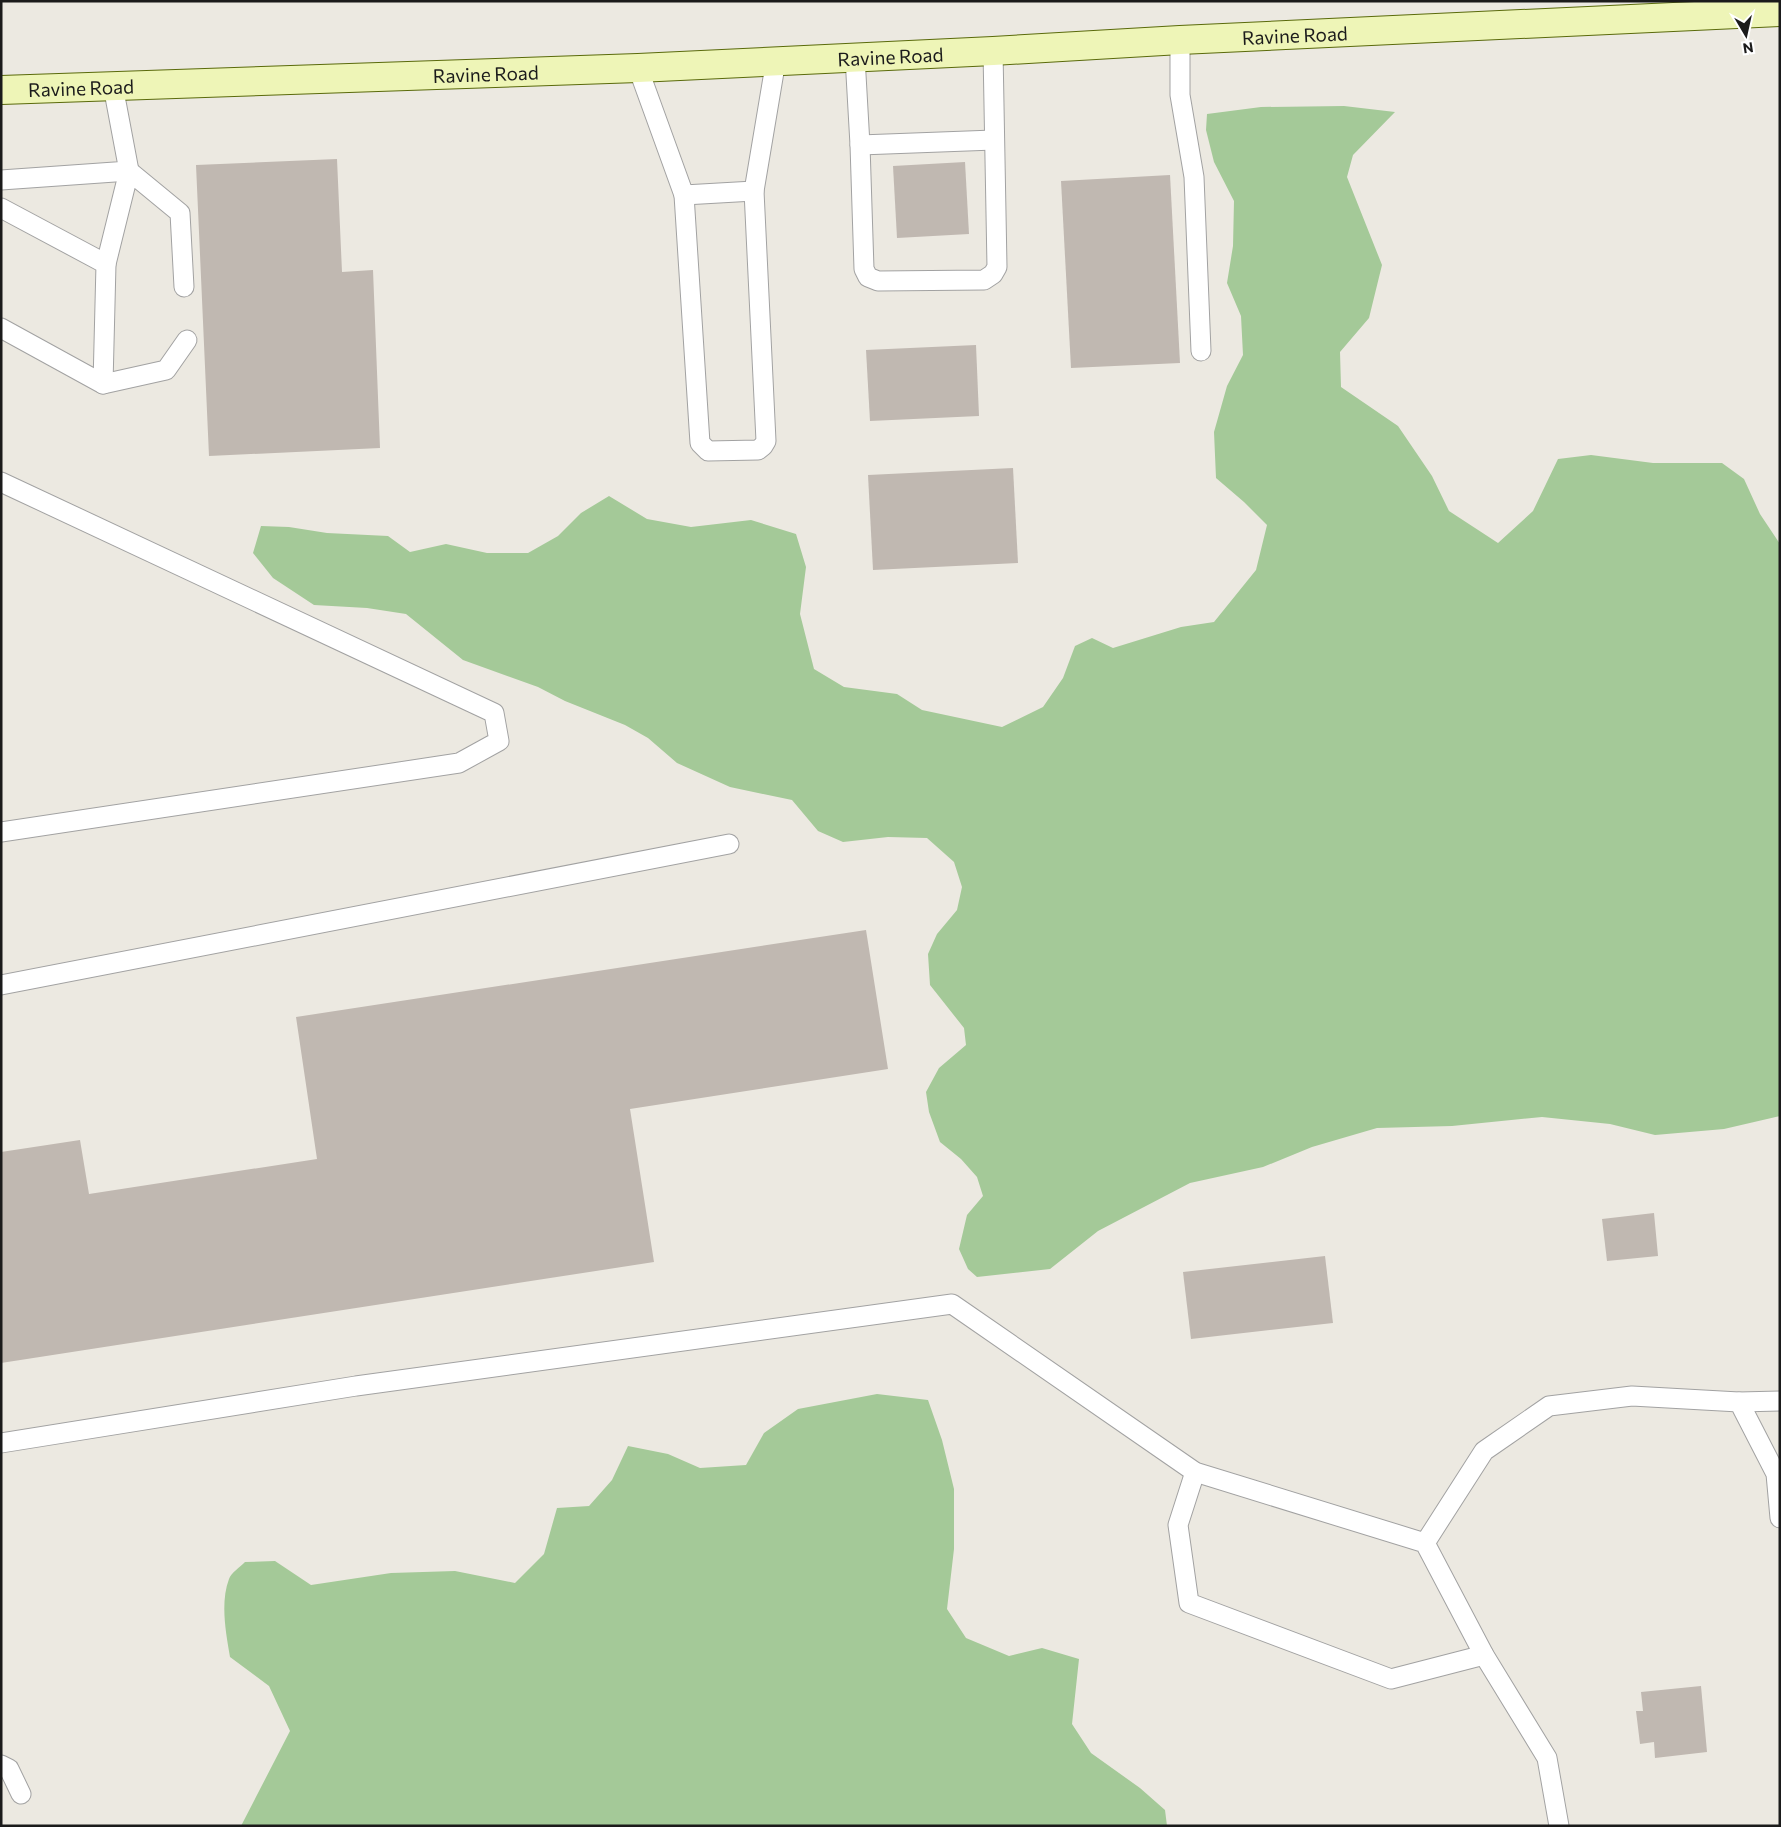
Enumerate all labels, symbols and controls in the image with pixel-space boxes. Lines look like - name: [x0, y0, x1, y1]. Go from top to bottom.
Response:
- north arrow: [1721, 10, 1771, 60]
- street label: Ravine Road: [1241, 21, 1348, 49]
- text: N: [1742, 39, 1755, 58]
- street label: Ravine Road: [837, 42, 944, 70]
- street label: Ravine Road: [432, 60, 539, 87]
- street label: Ravine Road: [28, 74, 134, 101]

